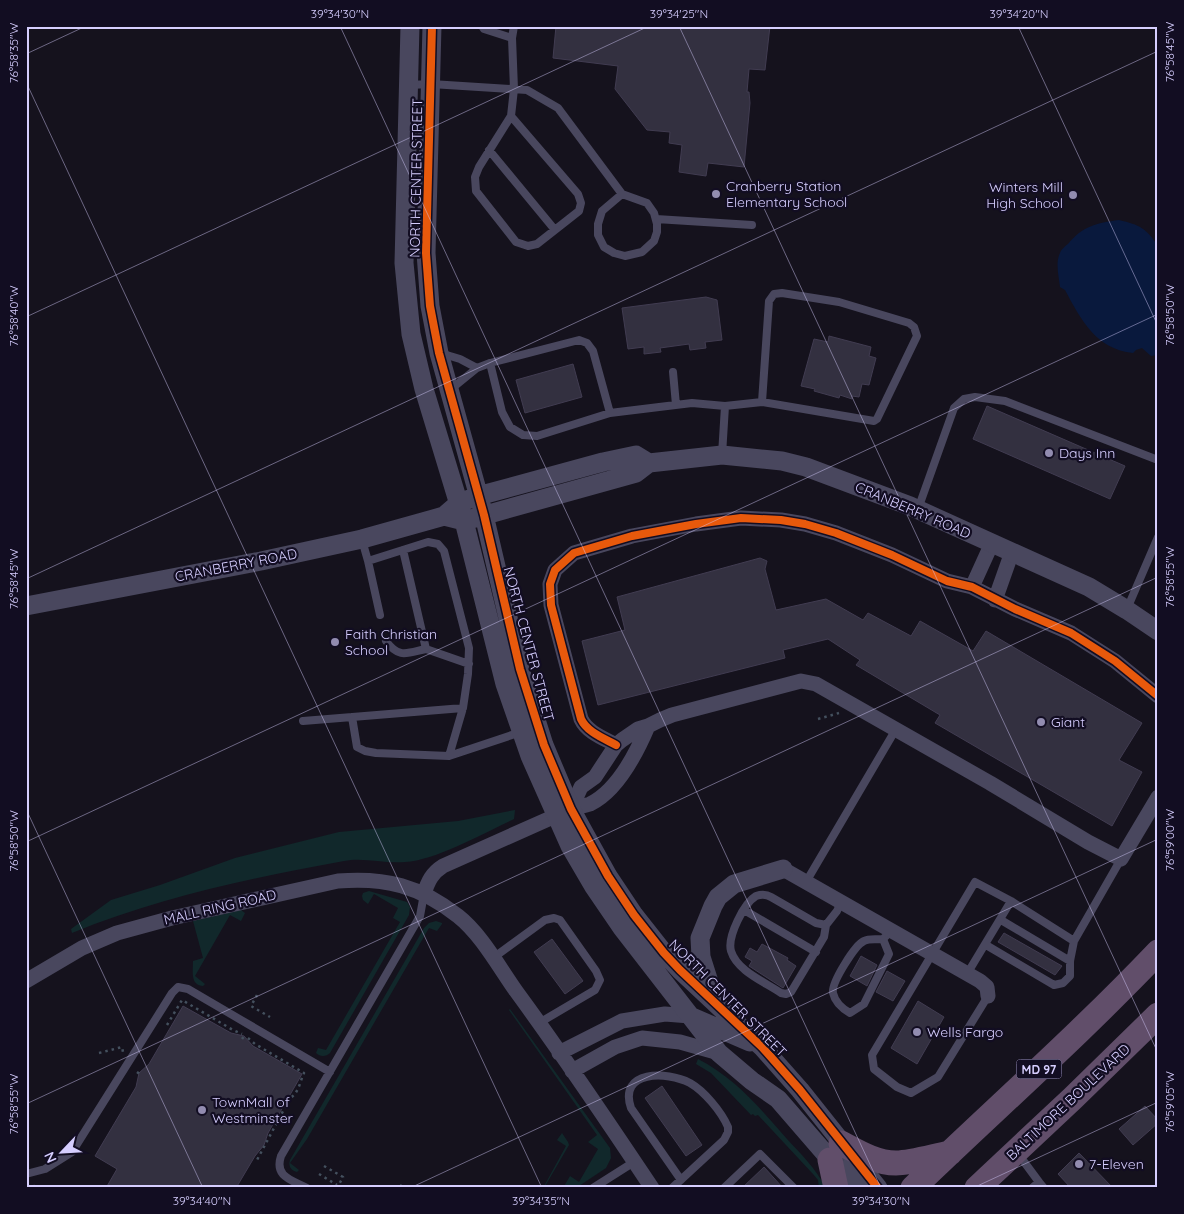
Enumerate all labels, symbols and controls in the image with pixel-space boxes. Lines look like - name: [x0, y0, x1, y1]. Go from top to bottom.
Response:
- text: 39°34'30"N: [311, 6, 369, 21]
- text: 39°34'25"N: [650, 6, 708, 21]
- text: 39°34'20"N: [989, 6, 1049, 21]
- text: 76°58'45"W: [1162, 21, 1177, 82]
- text: 76°58'35"W: [6, 22, 21, 83]
- street label: NORTH CENTER STREET: [406, 98, 426, 258]
- place label: Cranberry Station Elementary School: [726, 177, 847, 211]
- place label: Winters Mill High School: [986, 178, 1063, 212]
- marker: Cranberry Station Elementary School: [710, 188, 722, 200]
- marker: Winters Mill High School: [1067, 189, 1079, 201]
- text: 76°58'50"W: [1162, 284, 1177, 346]
- text: 76°58'40"W: [6, 285, 21, 347]
- place label: Days Inn: [1059, 444, 1115, 462]
- marker: Days Inn: [1043, 447, 1055, 459]
- street label: CRANBERRY ROAD: [852, 477, 974, 543]
- street label: CRANBERRY ROAD: [173, 544, 299, 586]
- text: 76°58'55"W: [1162, 546, 1177, 607]
- text: 76°58'45"W: [6, 548, 21, 609]
- street label: NORTH CENTER STREET: [500, 565, 558, 723]
- place label: Faith Christian School: [345, 625, 437, 659]
- marker: Faith Christian School: [329, 636, 341, 648]
- place label: Giant: [1051, 713, 1085, 731]
- marker: Giant: [1035, 716, 1047, 728]
- text: 76°59'00"W: [1162, 808, 1177, 871]
- text: 76°58'50"W: [6, 810, 21, 872]
- street label: MALL RING ROAD: [162, 885, 278, 929]
- street label: NORTH CENTER STREET: [665, 935, 791, 1061]
- place label: Wells Fargo: [927, 1023, 1003, 1041]
- marker: Wells Fargo: [911, 1026, 923, 1038]
- street label: BALTIMORE BOULEVARD: [1002, 1040, 1134, 1164]
- road number: MD 97: [1016, 1060, 1062, 1078]
- text: 76°59'05"W: [1162, 1071, 1177, 1133]
- text: 76°58'55"W: [6, 1073, 21, 1134]
- place label: TownMall of Westminster: [212, 1093, 294, 1127]
- marker: TownMall of Westminster: [196, 1104, 208, 1116]
- north arrow: [38, 1126, 88, 1176]
- text: N: [40, 1149, 61, 1166]
- place label: 7-Eleven: [1089, 1155, 1144, 1173]
- marker: 7-Eleven: [1073, 1158, 1085, 1170]
- text: 39°34'40"N: [173, 1193, 231, 1208]
- text: 39°34'35"N: [512, 1193, 570, 1208]
- text: 39°34'30"N: [852, 1193, 910, 1208]

